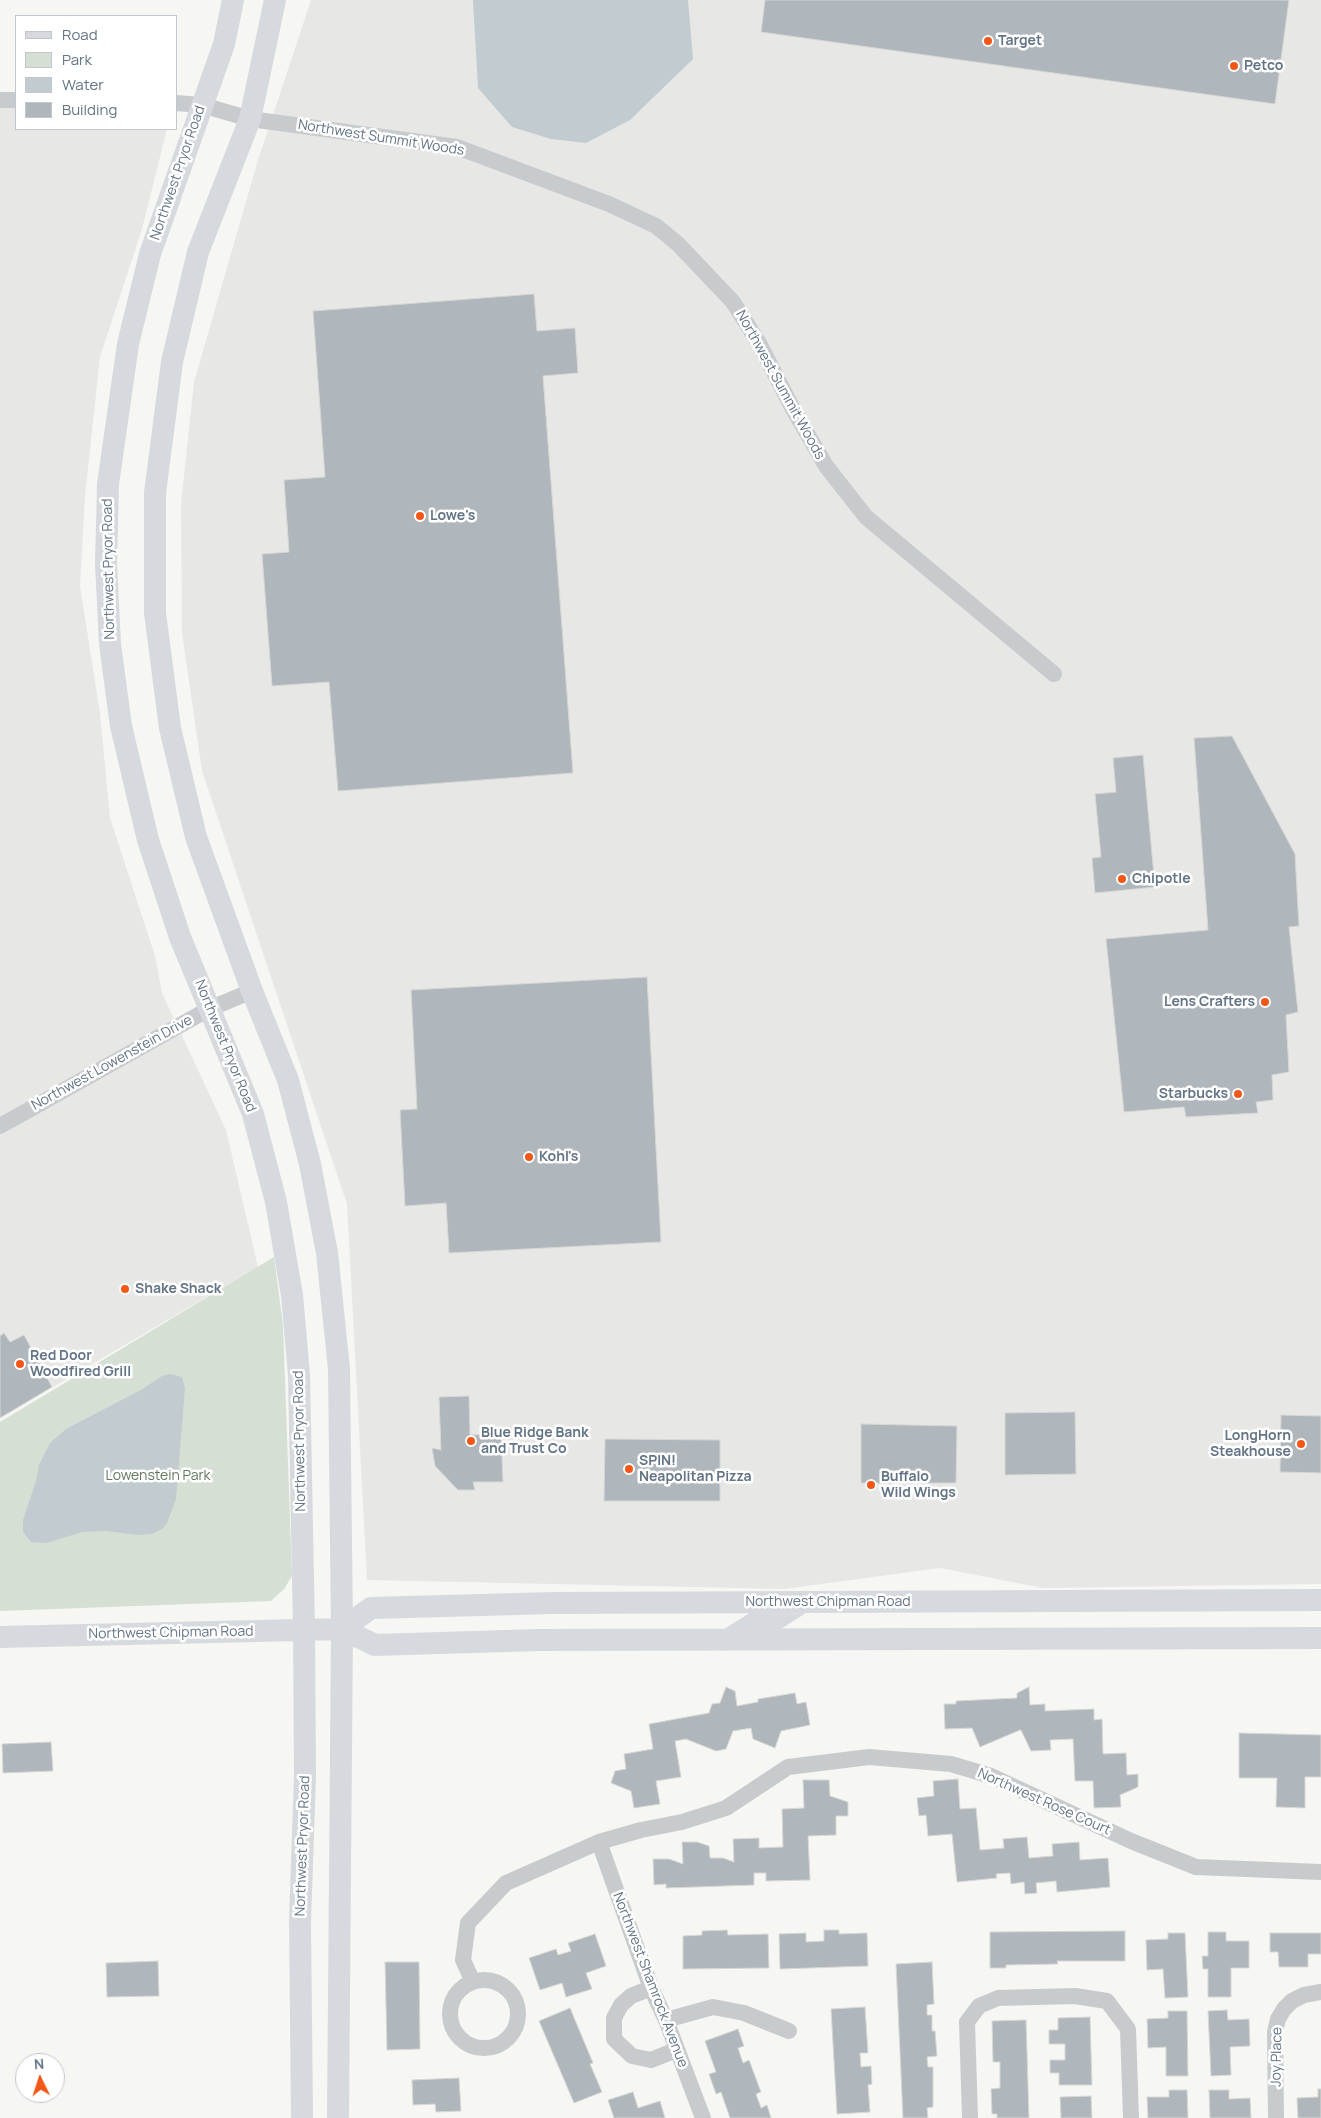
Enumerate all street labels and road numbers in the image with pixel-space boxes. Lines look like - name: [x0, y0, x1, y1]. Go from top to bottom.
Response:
- street label: Northwest Pryor Road: [147, 104, 209, 242]
- street label: Northwest Summit Woods: [297, 117, 465, 159]
- street label: Northwest Summit Woods: [732, 307, 828, 463]
- street label: Northwest Pryor Road: [99, 498, 119, 640]
- street label: Northwest Pryor Road: [191, 977, 259, 1115]
- street label: Northwest Lowenstein Drive: [29, 1012, 195, 1114]
- street label: Northwest Pryor Road: [290, 1370, 310, 1512]
- street label: Northwest Chipman Road: [745, 1594, 911, 1610]
- street label: Northwest Chipman Road: [88, 1623, 254, 1643]
- street label: Northwest Rose Court: [975, 1765, 1113, 1839]
- street label: Northwest Pryor Road: [292, 1775, 314, 1917]
- street label: Northwest Shamrock Avenue: [609, 1890, 691, 2070]
- street label: Joy Place: [1268, 2027, 1286, 2087]

